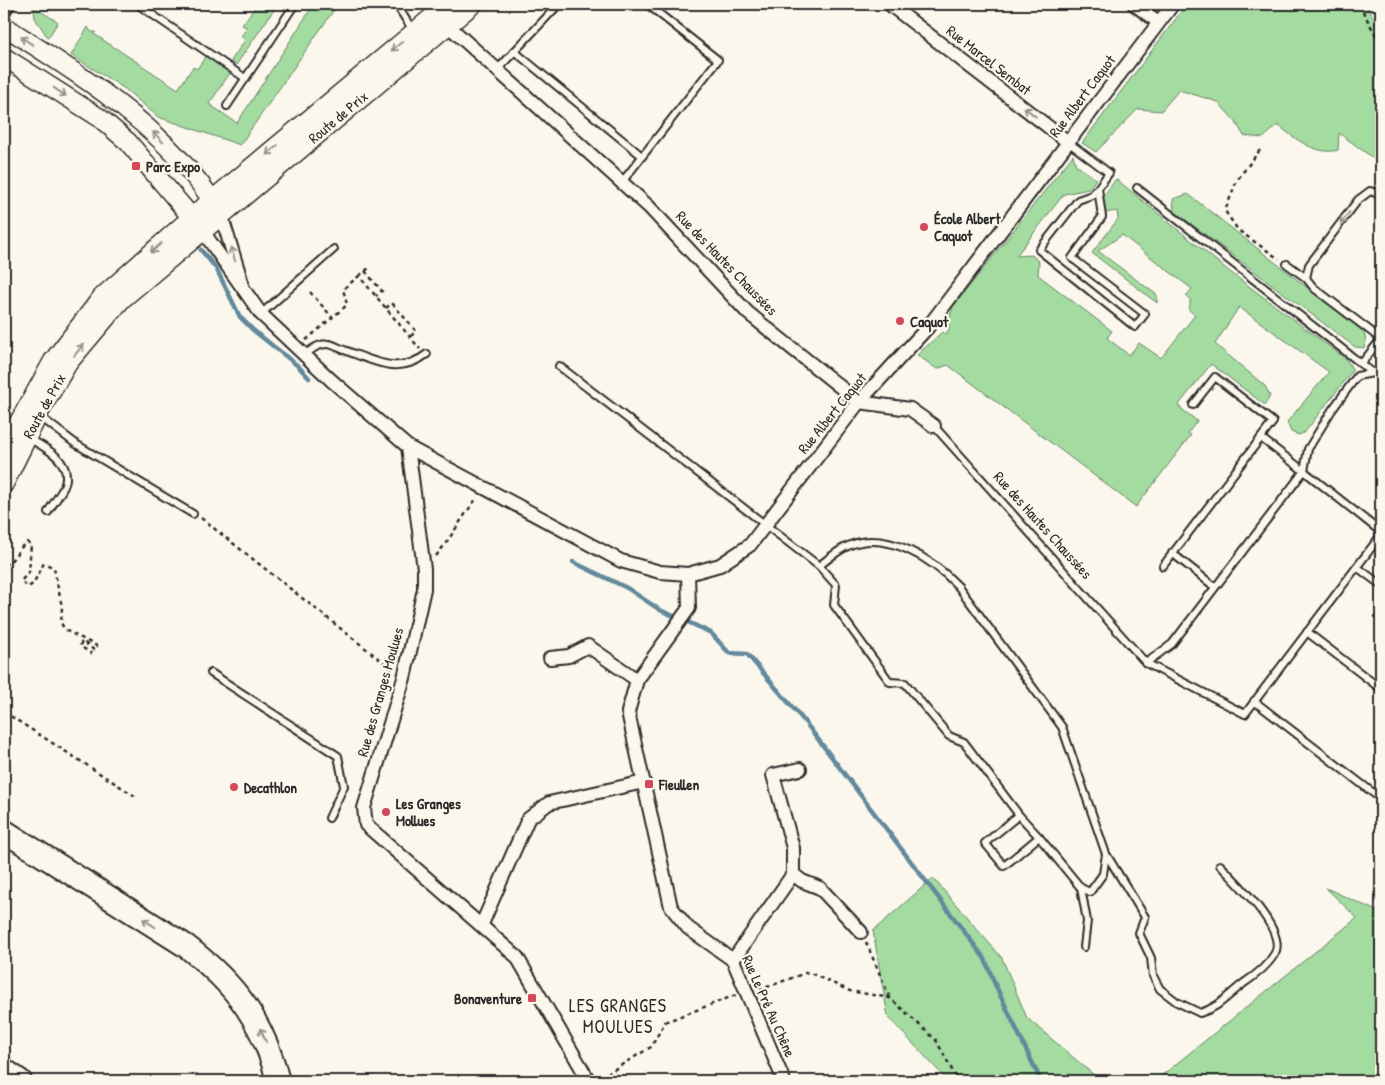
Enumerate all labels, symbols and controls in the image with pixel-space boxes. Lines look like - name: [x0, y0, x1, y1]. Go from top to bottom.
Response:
- street label: Rue Marcel Sembat: [942, 20, 1036, 100]
- one-way arrow: [21, 36, 35, 46]
- one-way arrow: [391, 40, 404, 51]
- street label: Rue Albert Caquot: [1044, 50, 1120, 142]
- street label: Route de Prix: [304, 86, 372, 148]
- one-way arrow: [52, 88, 66, 98]
- one-way arrow: [1023, 107, 1037, 117]
- one-way arrow: [152, 130, 164, 143]
- one-way arrow: [266, 144, 279, 155]
- place label: Parc Expo: [146, 156, 200, 178]
- marker: Parc Expo: [130, 160, 142, 172]
- street label: Rue des Hautes Chaussées: [671, 206, 783, 320]
- place label: École Albert Caquot: [934, 208, 1001, 247]
- one-way arrow: [1339, 211, 1350, 224]
- marker: École Albert Caquot: [918, 221, 930, 233]
- one-way arrow: [149, 242, 162, 254]
- one-way arrow: [228, 247, 238, 263]
- place label: Caquot: [910, 311, 949, 333]
- marker: Caquot: [894, 315, 906, 327]
- one-way arrow: [73, 344, 84, 357]
- street label: Rue Albert Caquot: [793, 368, 872, 458]
- street label: Route de Prix: [17, 369, 71, 442]
- street label: Rue des Hautes Chaussées: [989, 467, 1097, 584]
- street label: Rue des Granges Moulues: [352, 625, 409, 759]
- place label: Fieullen: [658, 774, 699, 795]
- place label: Decathlon: [244, 777, 297, 798]
- marker: Fieullen: [643, 778, 655, 790]
- marker: Decathlon: [228, 781, 240, 793]
- place label: Les Granges Mollues: [396, 793, 461, 831]
- marker: Les Granges Mollues: [380, 806, 392, 818]
- one-way arrow: [143, 918, 157, 928]
- street label: Rue Le Pré Au Chêne: [737, 952, 801, 1060]
- place label: Bonaventure: [454, 988, 522, 1009]
- marker: Bonaventure: [526, 992, 538, 1004]
- district label: LES GRANGES MOULUES: [569, 993, 667, 1039]
- one-way arrow: [257, 1028, 267, 1043]

